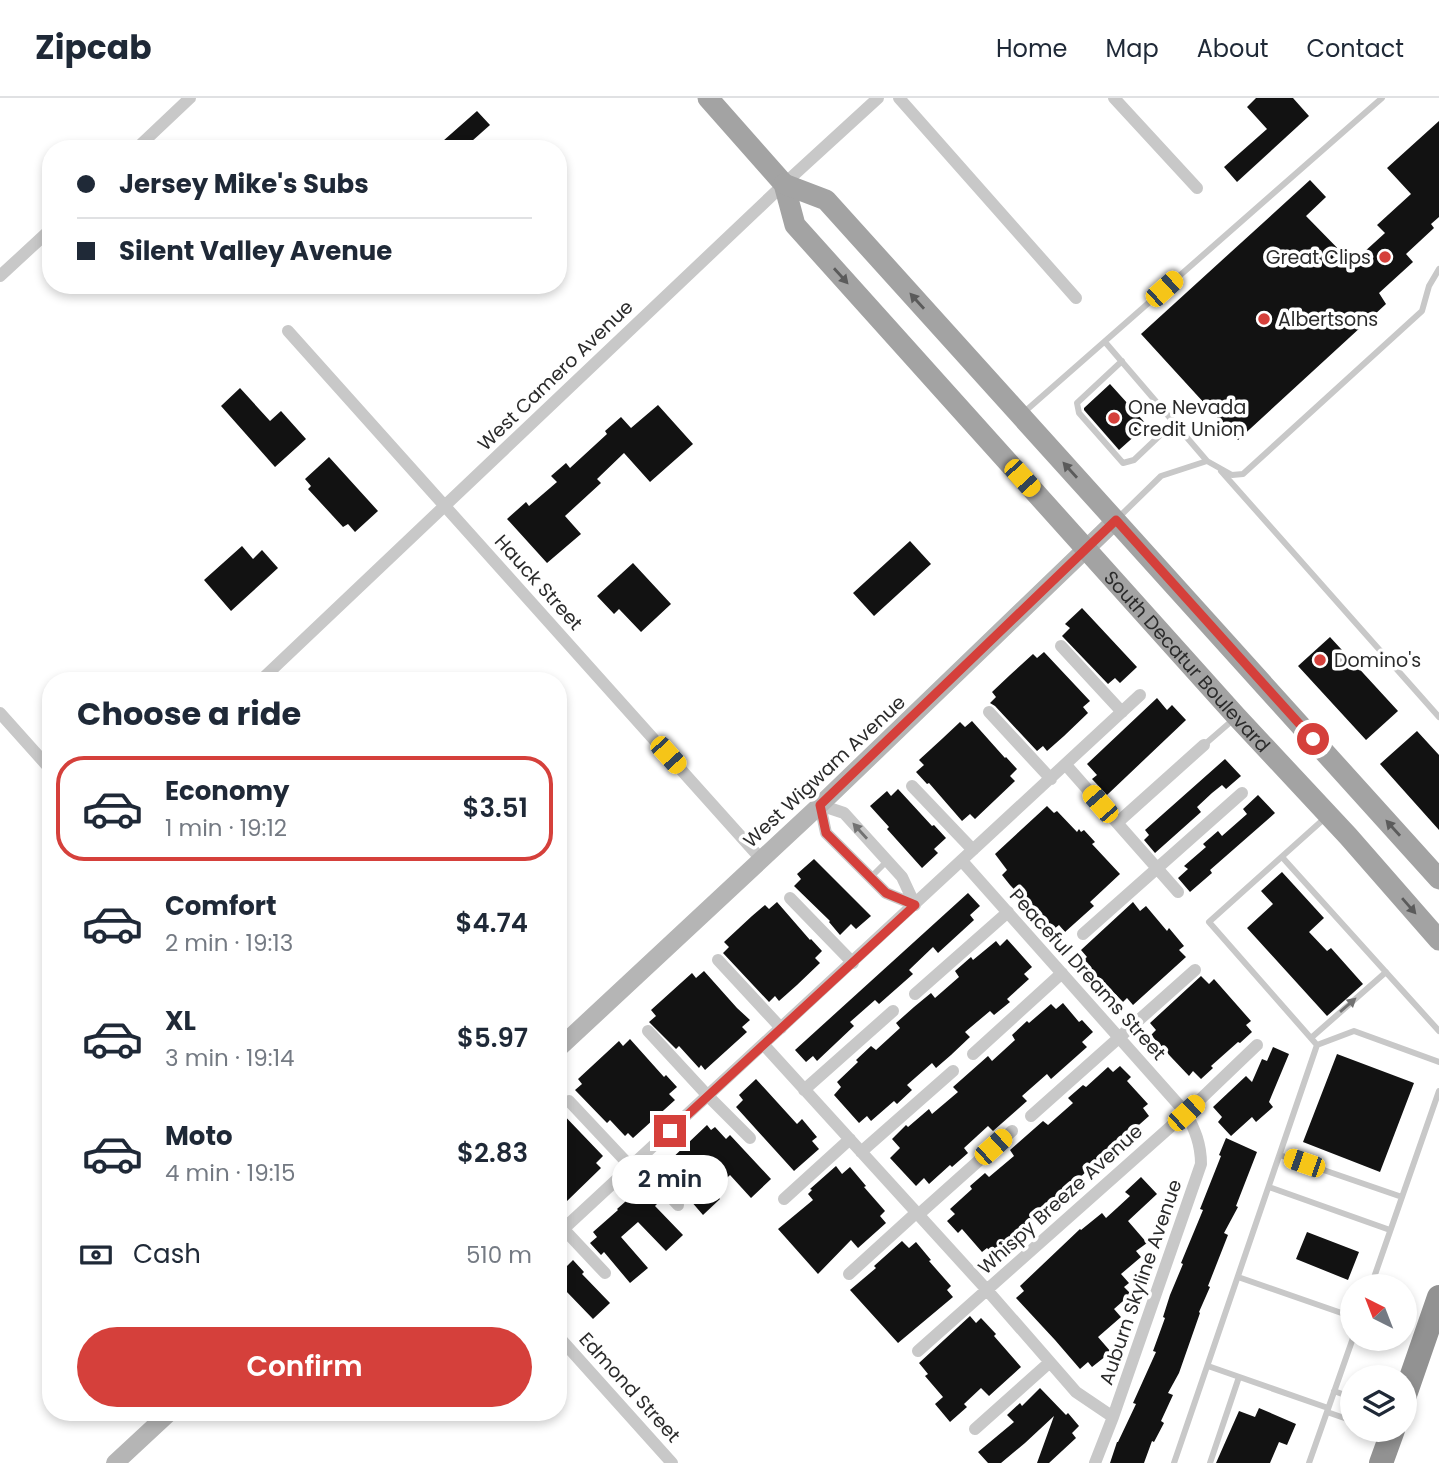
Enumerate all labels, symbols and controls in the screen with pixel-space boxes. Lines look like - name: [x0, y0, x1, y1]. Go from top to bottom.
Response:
- text: Zipcab: [35, 24, 152, 71]
- text: Home: [996, 32, 1068, 65]
- text: Map: [1106, 32, 1159, 65]
- text: About: [1197, 32, 1268, 65]
- text: Contact: [1306, 32, 1404, 65]
- text: Jersey Mike's Subs: [119, 166, 369, 202]
- text: Silent Valley Avenue: [119, 233, 392, 269]
- place label: Great Clips: [1266, 244, 1371, 271]
- marker: Great Clips: [1377, 249, 1393, 265]
- one-way arrow: [833, 267, 849, 285]
- car: [1142, 267, 1187, 311]
- one-way arrow: [910, 293, 926, 310]
- street label: West Camero Avenue: [472, 294, 639, 457]
- place label: Albertsons: [1278, 306, 1378, 333]
- marker: Albertsons: [1256, 311, 1272, 327]
- place label: One Nevada Credit Union: [1128, 394, 1246, 443]
- marker: One Nevada Credit Union: [1106, 410, 1122, 426]
- car: [1001, 455, 1044, 501]
- one-way arrow: [1062, 461, 1078, 479]
- street label: Hauck Street: [488, 529, 589, 636]
- street label: South Decatur Boulevard: [1098, 565, 1276, 758]
- place label: Domino's: [1334, 647, 1421, 674]
- marker: Domino's: [1312, 652, 1328, 668]
- street label: West Wigwam Avenue: [737, 689, 911, 854]
- text: Choose a ride: [77, 691, 301, 736]
- route start: [1297, 723, 1329, 755]
- car: [647, 732, 690, 778]
- text: Economy: [165, 773, 289, 809]
- icon: car: [81, 777, 144, 840]
- car: [1079, 781, 1122, 827]
- text: $3.51: [463, 790, 528, 826]
- text: 1 min · 19:12: [165, 812, 287, 844]
- one-way arrow: [1385, 819, 1401, 837]
- one-way arrow: [852, 822, 868, 840]
- street label: Peaceful Dreams Street: [1003, 883, 1172, 1066]
- text: Comfort: [165, 888, 277, 924]
- icon: car: [81, 892, 144, 955]
- one-way arrow: [1401, 897, 1416, 914]
- text: $4.74: [456, 905, 528, 941]
- text: 2 min · 19:13: [165, 927, 293, 959]
- one-way arrow: [1340, 998, 1357, 1013]
- text: XL: [165, 1003, 196, 1039]
- icon: car: [81, 1007, 144, 1070]
- text: $5.97: [457, 1020, 528, 1056]
- text: 3 min · 19:14: [165, 1042, 295, 1074]
- car: [1164, 1091, 1209, 1135]
- route end: [654, 1115, 686, 1147]
- text: Moto: [165, 1118, 233, 1154]
- street label: Whispy Breeze Avenue: [972, 1118, 1149, 1281]
- icon: car: [81, 1122, 144, 1185]
- car: [971, 1125, 1016, 1169]
- text: $2.83: [457, 1135, 528, 1171]
- car: [1281, 1146, 1328, 1180]
- callout: 2 min: [612, 1156, 728, 1204]
- text: 4 min · 19:15: [165, 1157, 295, 1189]
- text: 2 min: [638, 1163, 702, 1195]
- street label: Auburn Skyline Avenue: [1093, 1176, 1188, 1389]
- icon: cash: [77, 1236, 115, 1274]
- text: Cash: [133, 1236, 201, 1272]
- text: 510 m: [466, 1239, 532, 1271]
- north arrow: [1340, 1274, 1418, 1351]
- map controls: [1340, 1274, 1417, 1442]
- street label: Edmond Street: [573, 1326, 687, 1448]
- button: Confirm: [77, 1327, 532, 1407]
- button: layers: [1340, 1365, 1417, 1442]

